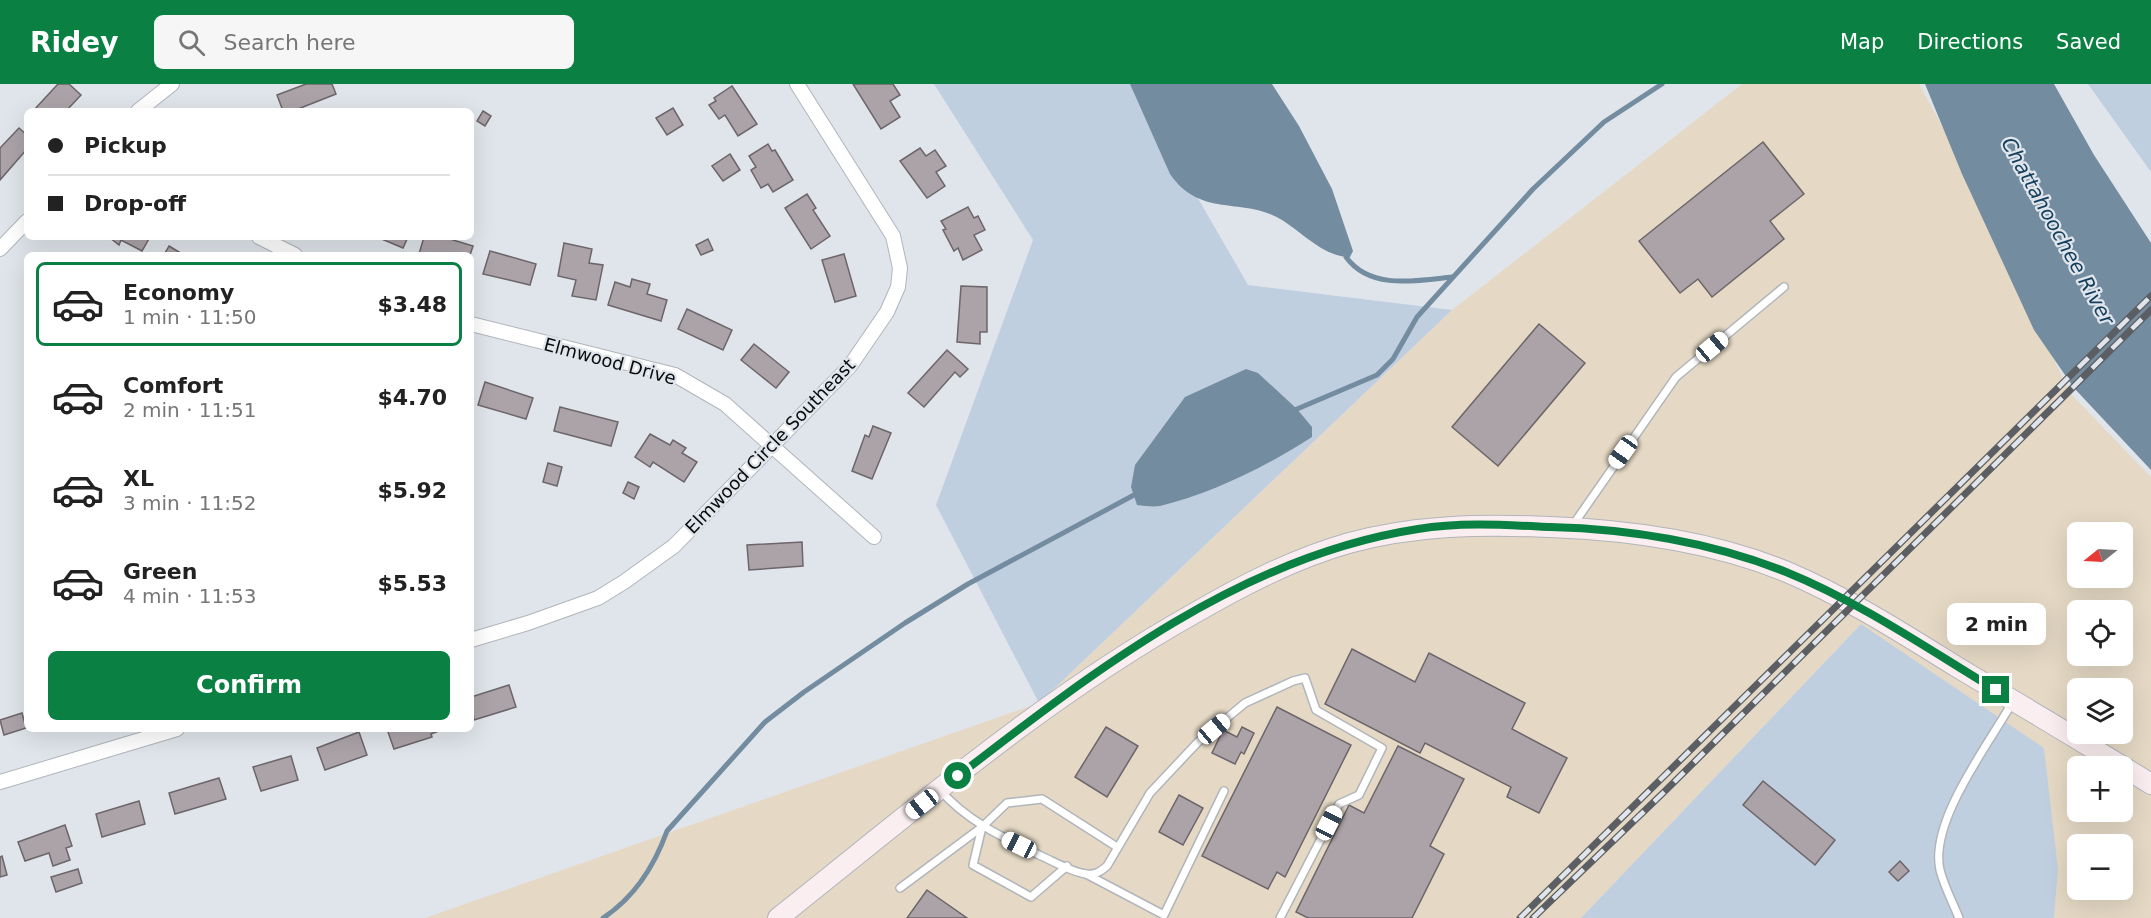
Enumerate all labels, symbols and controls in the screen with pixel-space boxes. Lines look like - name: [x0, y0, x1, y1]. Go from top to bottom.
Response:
- search box: [154, 15, 574, 69]
- text: Ridey: [30, 26, 118, 59]
- icon: search: [175, 26, 208, 59]
- text: Search here: [223, 30, 356, 55]
- text: Map: [1840, 30, 1884, 54]
- text: Directions: [1917, 30, 2023, 54]
- text: Saved: [2056, 30, 2121, 54]
- text: Pickup: [84, 133, 167, 158]
- water label: Chattahoochee River: [1996, 133, 2120, 330]
- text: Drop-off: [84, 191, 186, 216]
- icon: car: [51, 277, 105, 331]
- text: Economy: [123, 280, 234, 305]
- text: $3.48: [377, 292, 447, 317]
- text: 1 min · 11:50: [123, 305, 257, 329]
- car: [1692, 329, 1732, 365]
- street label: Elmwood Drive: [542, 333, 678, 389]
- street label: Elmwood Circle Southeast: [681, 354, 859, 538]
- icon: car: [51, 370, 105, 424]
- text: Comfort: [123, 373, 223, 398]
- text: $4.70: [377, 385, 447, 410]
- text: 2 min · 11:51: [123, 398, 257, 422]
- car: [1605, 432, 1641, 472]
- icon: car: [51, 463, 105, 517]
- text: XL: [123, 466, 154, 491]
- text: $5.92: [377, 478, 447, 503]
- text: 3 min · 11:52: [123, 491, 257, 515]
- north arrow: [2067, 522, 2133, 588]
- map controls: [2067, 522, 2133, 900]
- icon: car: [51, 556, 105, 610]
- text: Green: [123, 559, 197, 584]
- text: $5.53: [377, 571, 447, 596]
- text: 4 min · 11:53: [123, 584, 257, 608]
- button: locate: [2067, 600, 2133, 666]
- callout: 2 min: [1946, 603, 2046, 645]
- text: 2 min: [1965, 612, 2028, 636]
- button: Confirm: [48, 651, 450, 720]
- route end: [1982, 676, 2009, 703]
- button: layers: [2067, 678, 2133, 744]
- car: [1194, 711, 1234, 747]
- button: +: [2067, 756, 2133, 822]
- route start: [944, 762, 971, 789]
- car: [902, 786, 942, 822]
- car: [1313, 803, 1345, 843]
- car: [999, 829, 1039, 861]
- button: −: [2067, 834, 2133, 900]

